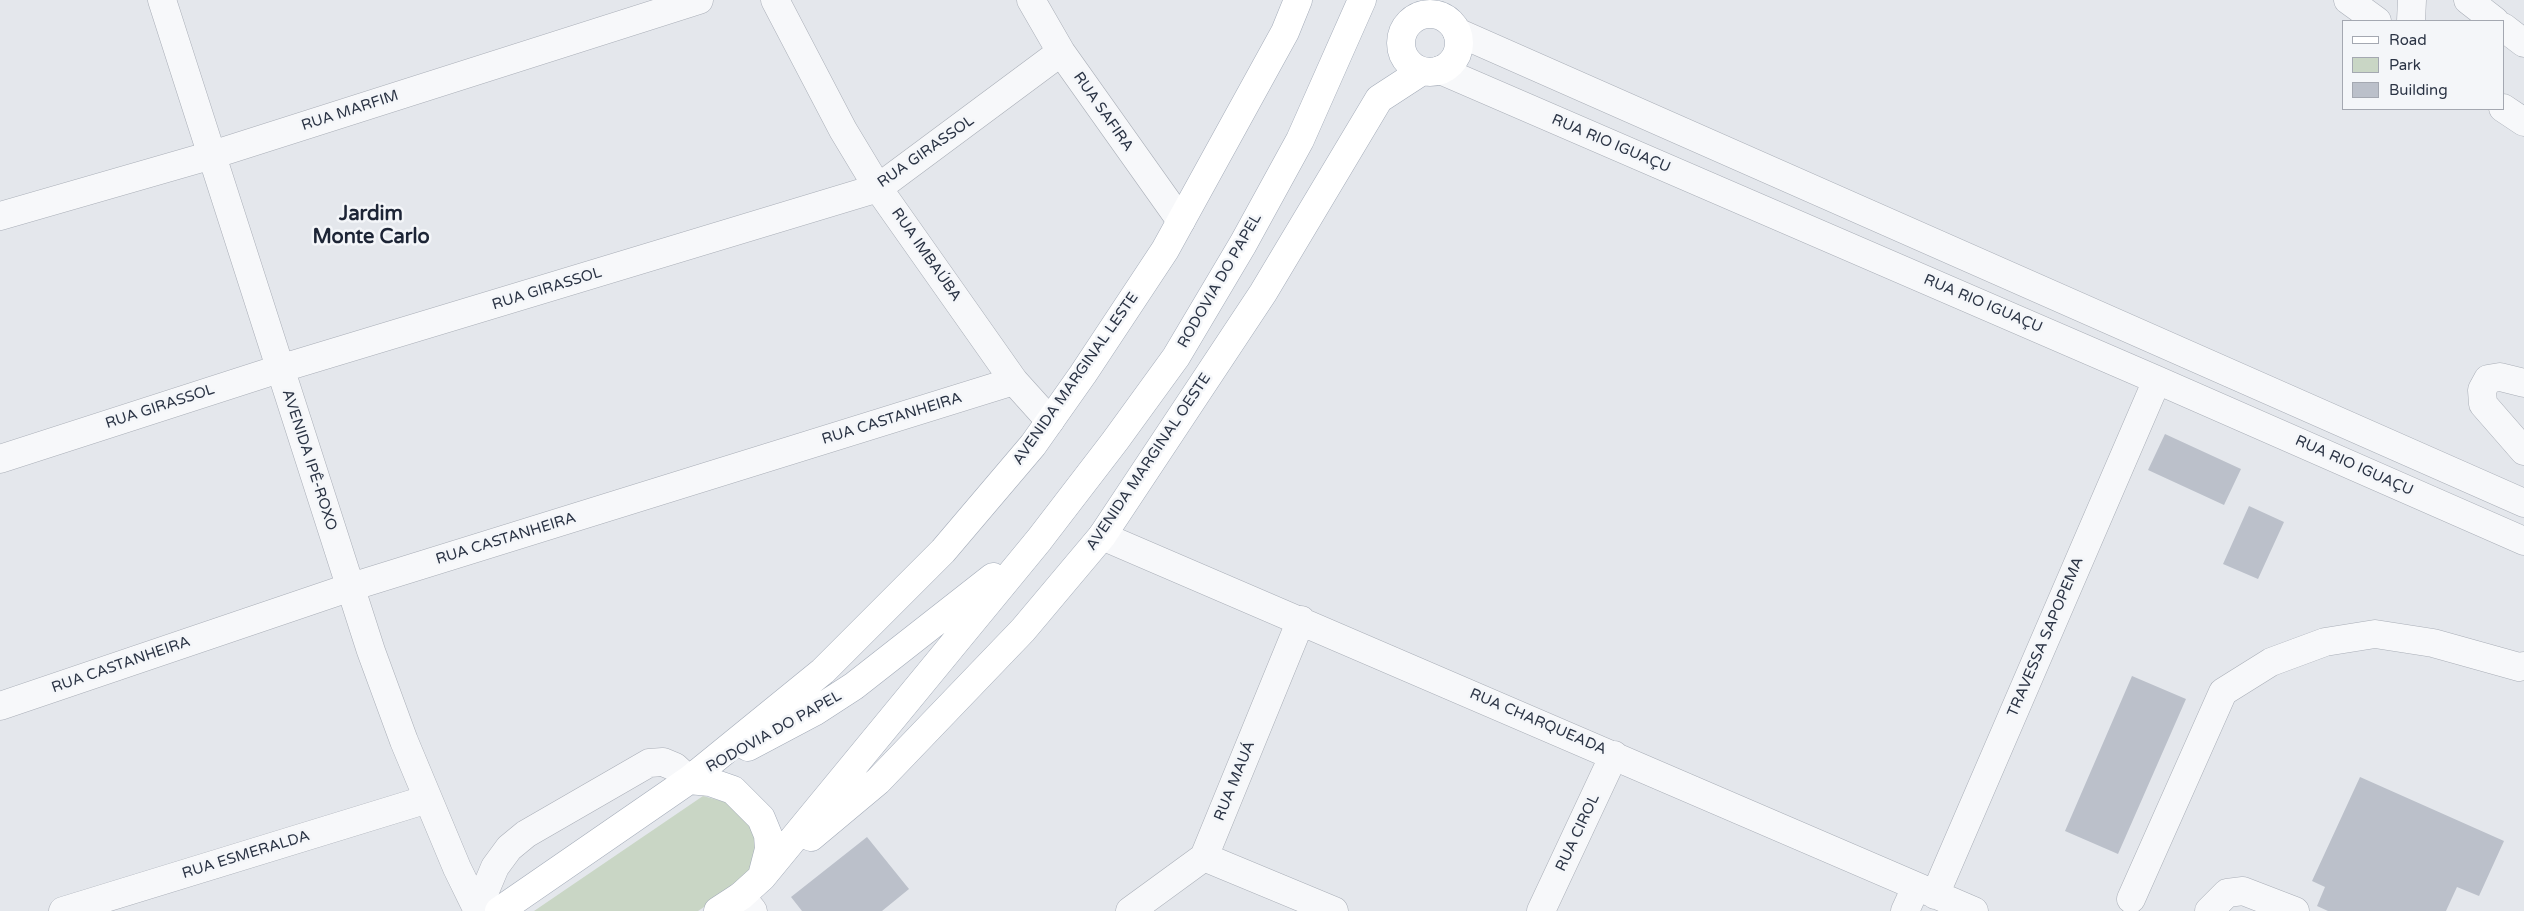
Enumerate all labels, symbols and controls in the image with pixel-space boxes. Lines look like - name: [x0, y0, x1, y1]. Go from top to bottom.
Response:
- legend: [2342, 20, 2504, 110]
- text: Road: [2389, 31, 2427, 49]
- text: Park: [2389, 56, 2421, 74]
- street label: RUA SAFIRA: [1069, 69, 1137, 155]
- text: Building: [2389, 81, 2448, 99]
- street label: RUA MARFIM: [299, 87, 401, 135]
- street label: RUA RIO IGUAÇU: [1549, 111, 1673, 177]
- street label: RUA GIRASSOL: [874, 112, 978, 192]
- district label: Jardim Monte Carlo: [312, 203, 430, 250]
- street label: RUA IMBAÚBA: [887, 205, 965, 305]
- street label: RODOVIA DO PAPEL: [1174, 211, 1266, 351]
- street label: RUA GIRASSOL: [490, 264, 604, 314]
- street label: RUA RIO IGUAÇU: [1921, 271, 2045, 337]
- street label: AVENIDA MARGINAL LESTE: [1009, 289, 1143, 469]
- street label: AVENIDA MARGINAL OESTE: [1083, 370, 1215, 554]
- street label: RUA GIRASSOL: [103, 381, 217, 433]
- street label: AVENIDA IPÊ-ROXO: [278, 387, 340, 533]
- street label: RUA CASTANHEIRA: [820, 389, 964, 449]
- street label: RUA RIO IGUAÇU: [2292, 432, 2416, 500]
- street label: RUA CASTANHEIRA: [434, 509, 578, 569]
- street label: TRAVESSA SAPOPEMA: [2004, 554, 2088, 720]
- street label: RUA CASTANHEIRA: [49, 633, 193, 697]
- street label: RUA CHARQUEADA: [1467, 685, 1609, 759]
- street label: RODOVIA DO PAPEL: [703, 687, 845, 777]
- street label: RUA MAUÁ: [1211, 738, 1259, 824]
- street label: RUA CIROL: [1552, 792, 1604, 874]
- street label: RUA ESMERALDA: [180, 827, 312, 883]

